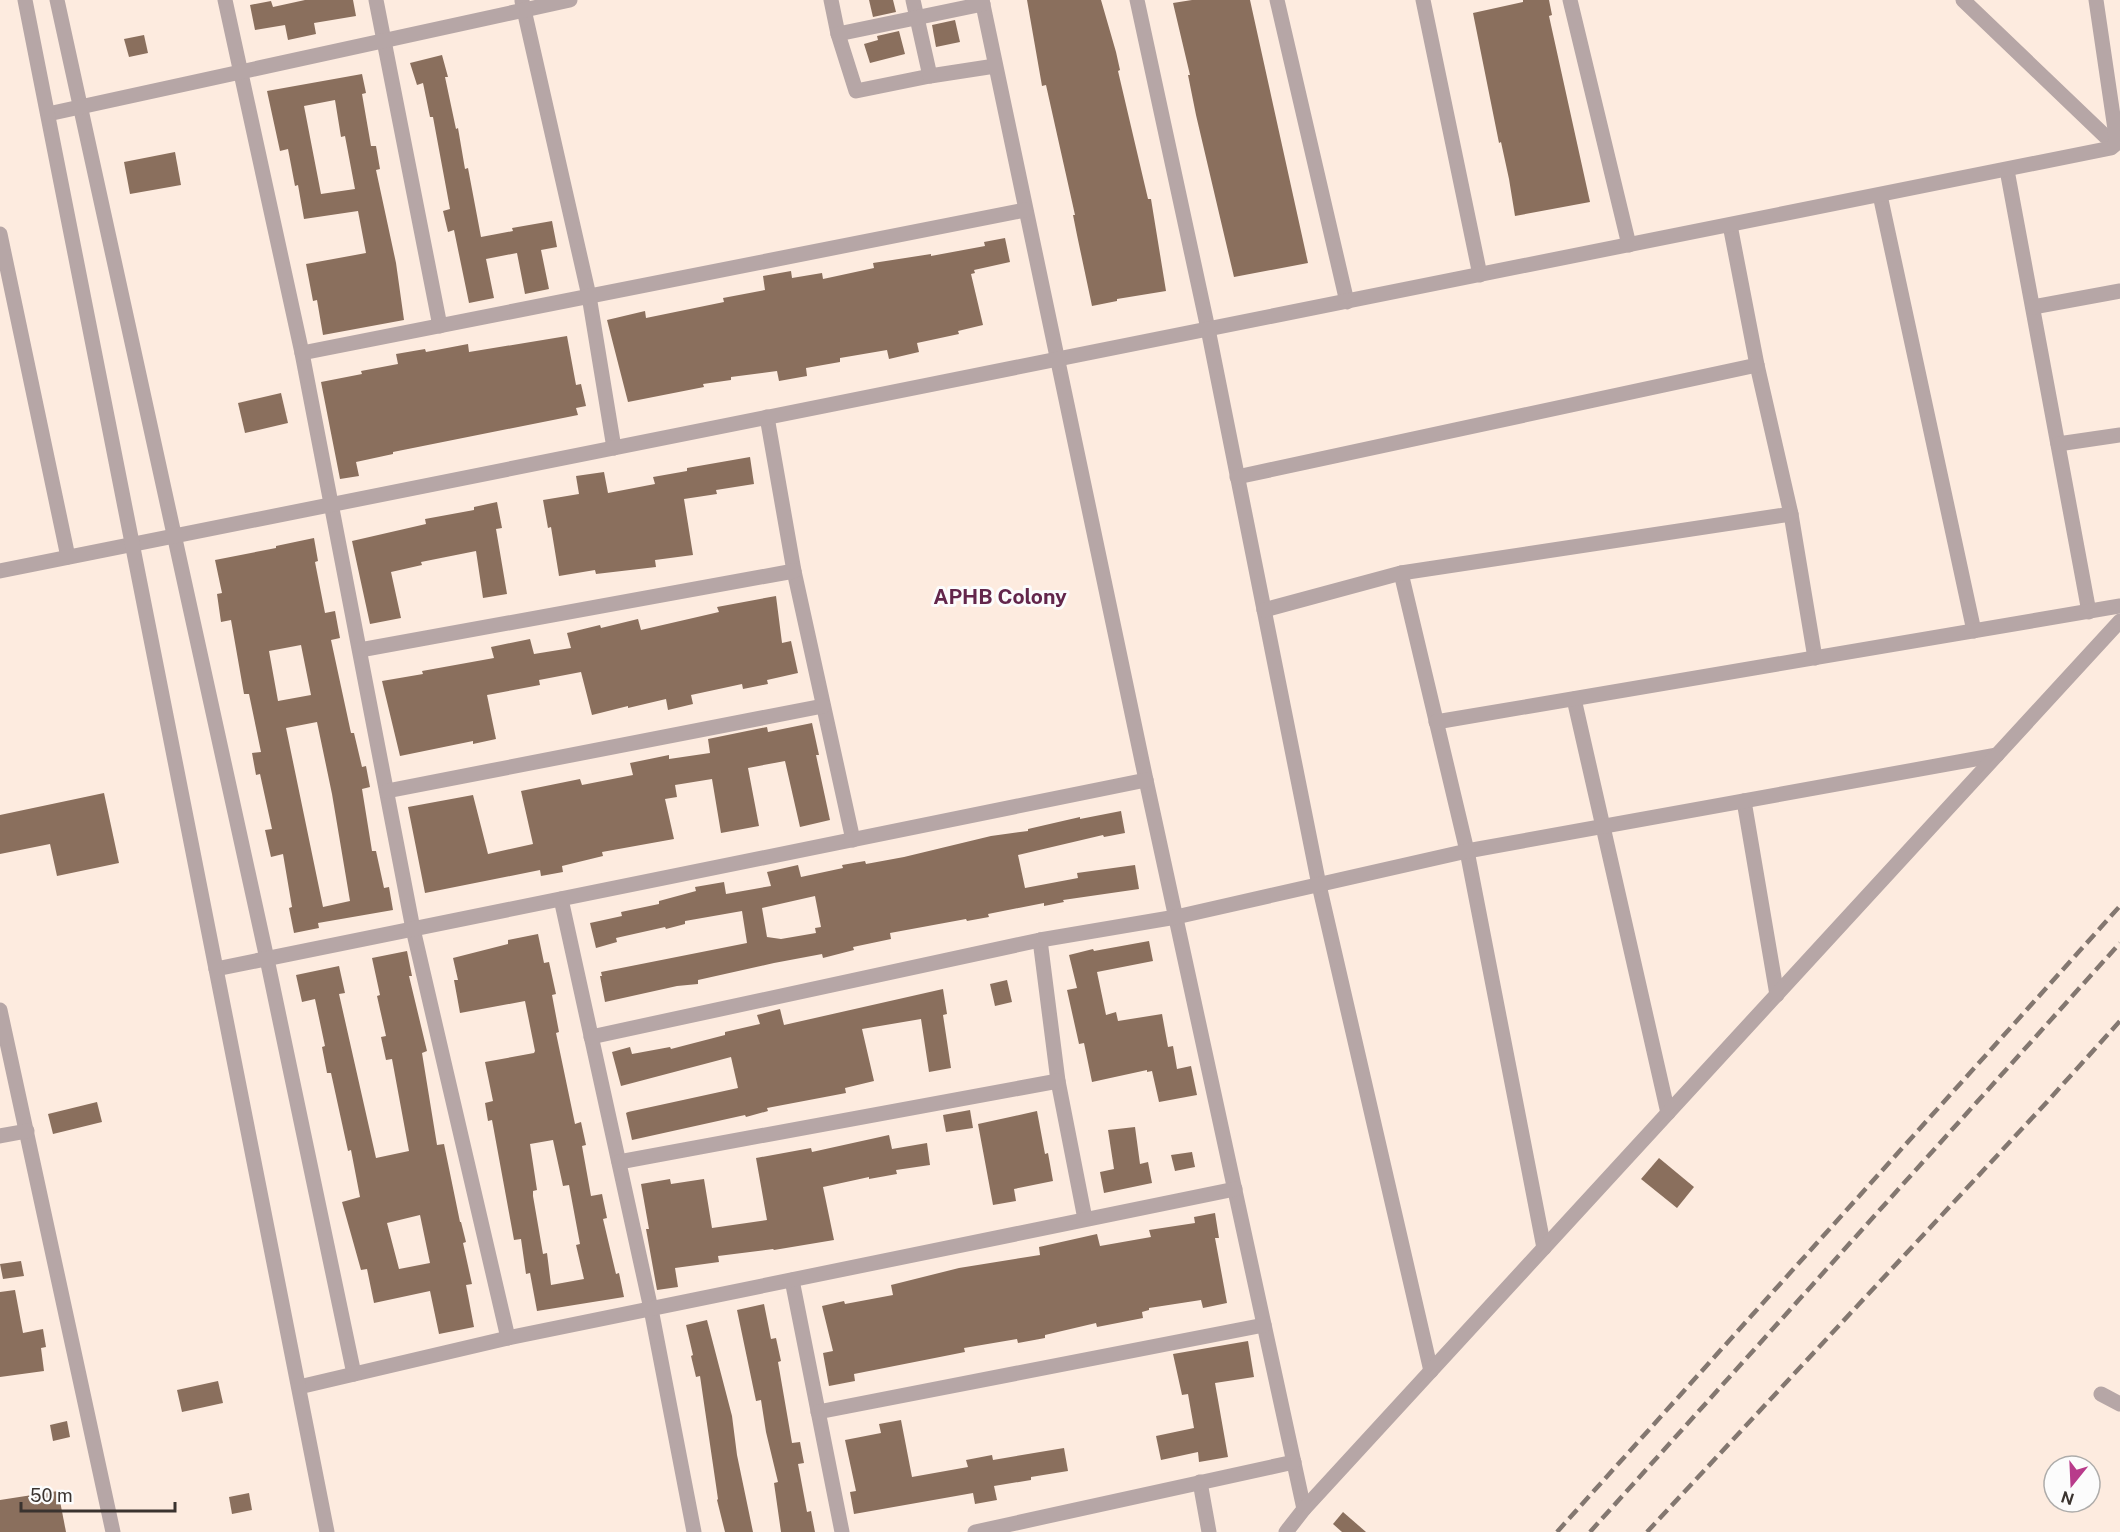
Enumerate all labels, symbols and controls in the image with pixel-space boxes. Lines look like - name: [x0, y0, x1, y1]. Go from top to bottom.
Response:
- district label: APHB Colony: [933, 584, 1067, 609]
- north arrow: [2042, 1454, 2102, 1514]
- scale bar: [21, 1475, 176, 1513]
- text: 50 m: [30, 1485, 73, 1506]
- text: N: [2059, 1487, 2076, 1509]

